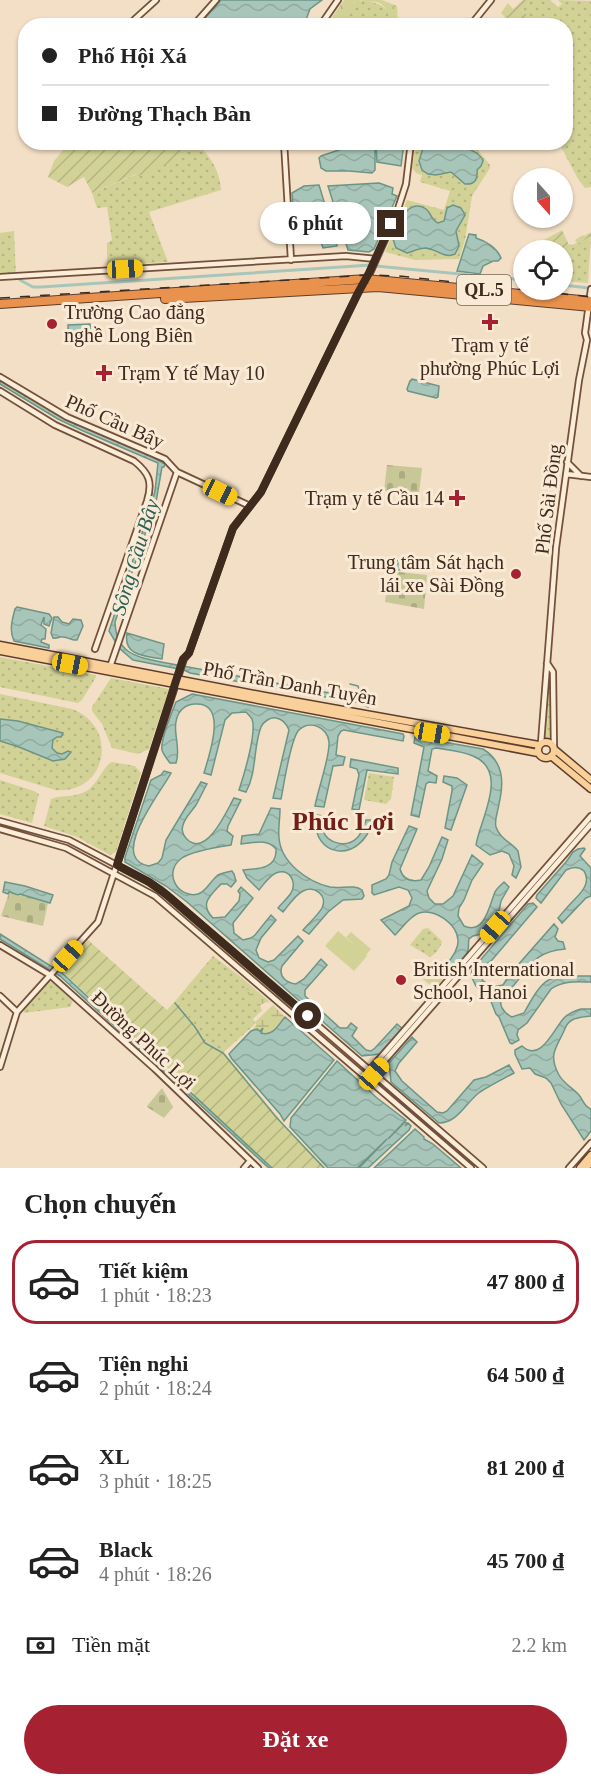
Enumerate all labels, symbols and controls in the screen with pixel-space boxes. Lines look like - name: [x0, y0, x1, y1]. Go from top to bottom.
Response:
- text: Phố Hội Xá: [78, 43, 187, 68]
- text: Đường Thạch Bàn: [78, 101, 251, 126]
- north arrow: [513, 168, 573, 228]
- map controls: [513, 168, 573, 300]
- callout: 6 phút: [259, 203, 370, 245]
- route end: [377, 210, 404, 237]
- text: 6 phút: [288, 212, 343, 234]
- button: locate: [513, 240, 573, 300]
- car: [107, 259, 143, 279]
- road number: QL.5: [457, 275, 511, 305]
- place label: Trường Cao đẳng nghề Long Biên: [64, 301, 205, 347]
- marker: Trạm y tế phường Phúc Lợi: [481, 313, 499, 331]
- marker: Trường Cao đẳng nghề Long Biên: [45, 317, 59, 331]
- place label: Trạm y tế phường Phúc Lợi: [420, 334, 560, 380]
- place label: Trạm Y tế May 10: [118, 362, 265, 385]
- marker: Trạm Y tế May 10: [95, 364, 113, 382]
- street label: Phố Cầu Bây: [62, 389, 168, 453]
- street label: Phố Sài Đồng: [530, 443, 567, 556]
- car: [200, 476, 240, 508]
- place label: Trạm y tế Cầu 14: [305, 487, 444, 510]
- marker: Trạm y tế Cầu 14: [448, 489, 466, 507]
- water label: Sông Cầu Bây: [106, 495, 164, 618]
- place label: Trung tâm Sát hạch lái xe Sài Đồng: [348, 551, 504, 597]
- marker: Trung tâm Sát hạch lái xe Sài Đồng: [509, 567, 523, 581]
- car: [51, 652, 89, 676]
- street label: Phố Trần Danh Tuyên: [201, 657, 379, 710]
- car: [413, 721, 451, 745]
- district label: Phúc Lợi: [292, 807, 394, 836]
- car: [476, 908, 514, 946]
- car: [49, 937, 87, 975]
- place label: British International School, Hanoi: [413, 958, 575, 1003]
- marker: British International School, Hanoi: [394, 973, 408, 987]
- street label: Đường Phúc Lợi: [87, 986, 201, 1095]
- route start: [294, 1002, 321, 1029]
- car: [355, 1055, 393, 1093]
- text: Chọn chuyến: [24, 1189, 176, 1219]
- icon: car: [27, 1255, 81, 1309]
- text: Tiết kiệm: [99, 1258, 188, 1283]
- text: 47 800 ₫: [487, 1269, 564, 1294]
- text: 1 phút · 18:23: [99, 1284, 212, 1306]
- icon: car: [27, 1348, 81, 1402]
- text: Tiện nghi: [99, 1351, 188, 1376]
- text: 64 500 ₫: [487, 1362, 564, 1387]
- text: 2 phút · 18:24: [99, 1377, 212, 1399]
- icon: car: [27, 1441, 81, 1495]
- text: XL: [99, 1444, 130, 1469]
- text: 81 200 ₫: [487, 1455, 564, 1480]
- text: 3 phút · 18:25: [99, 1470, 212, 1492]
- icon: car: [27, 1534, 81, 1588]
- text: Black: [99, 1537, 153, 1562]
- text: 45 700 ₫: [487, 1548, 564, 1573]
- text: 4 phút · 18:26: [99, 1563, 212, 1585]
- icon: cash: [24, 1629, 57, 1662]
- text: Tiền mặt: [72, 1632, 150, 1657]
- text: 2.2 km: [511, 1634, 567, 1656]
- button: Đặt xe: [24, 1705, 567, 1774]

